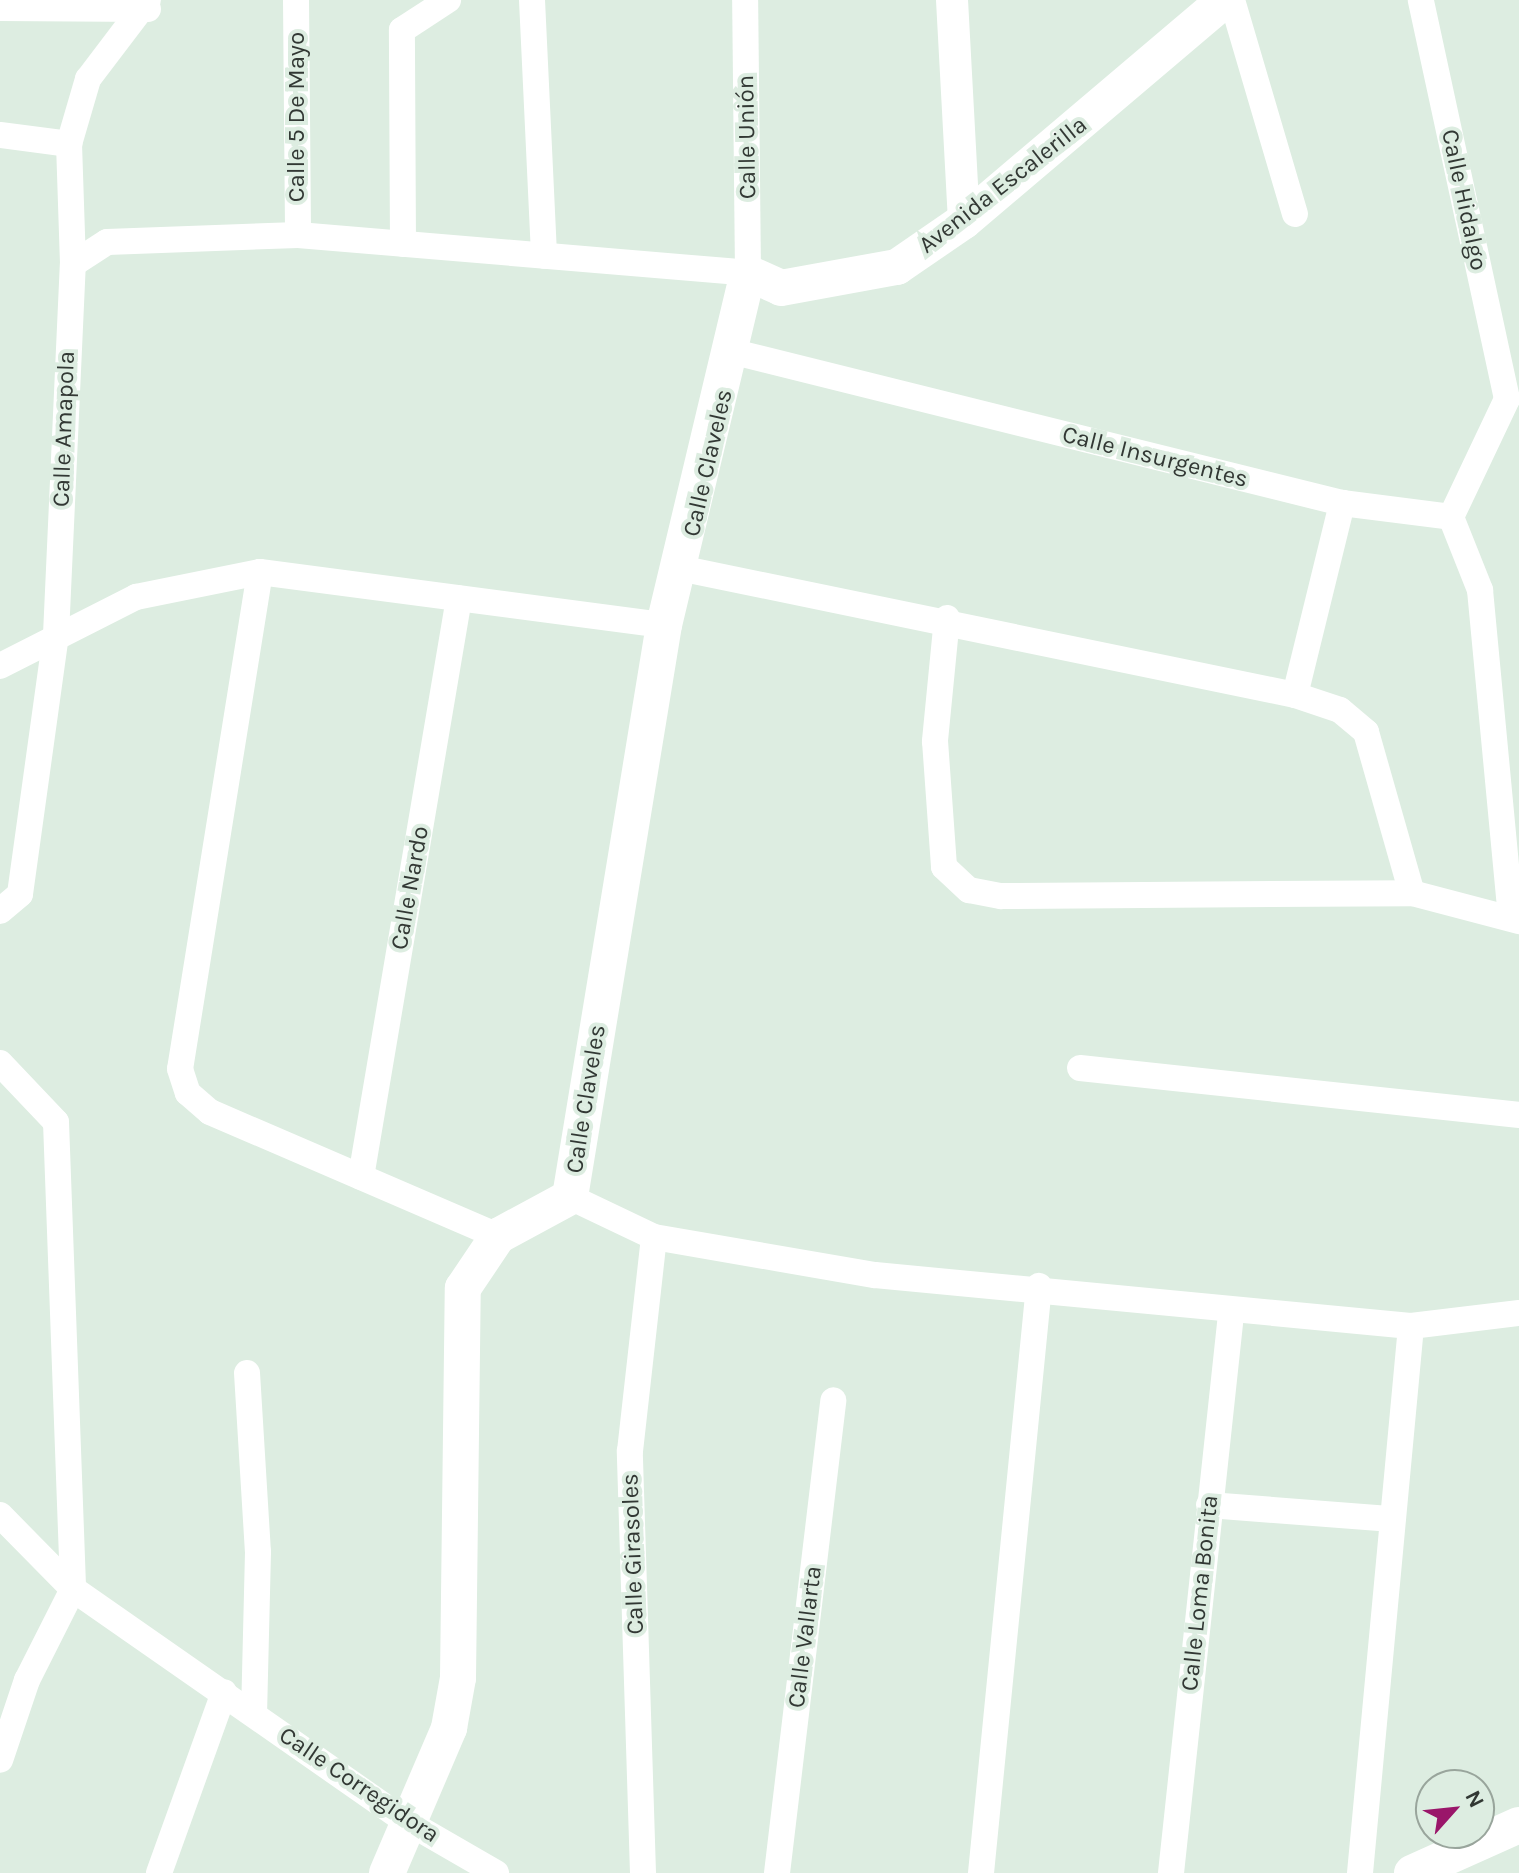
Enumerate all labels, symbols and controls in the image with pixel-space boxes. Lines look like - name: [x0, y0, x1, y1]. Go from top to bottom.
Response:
- street label: Calle 5 De Mayo: [283, 32, 311, 202]
- street label: Calle Unión: [732, 75, 762, 199]
- street label: Avenida Escalerilla: [913, 110, 1093, 260]
- street label: Calle Hidalgo: [1435, 127, 1493, 273]
- street label: Calle Amapola: [47, 351, 81, 507]
- street label: Calle Claveles: [677, 387, 739, 539]
- street label: Calle Insurgentes: [1059, 420, 1251, 494]
- street label: Calle Nardo: [385, 824, 435, 952]
- street label: Calle Claveles: [560, 1023, 612, 1175]
- street label: Calle Girasoles: [616, 1473, 650, 1635]
- street label: Calle Loma Bonita: [1175, 1494, 1225, 1692]
- street label: Calle Vallarta: [782, 1564, 828, 1710]
- street label: Calle Corregidora: [274, 1721, 444, 1849]
- north arrow: [1415, 1769, 1495, 1849]
- text: N: [1459, 1786, 1490, 1812]

